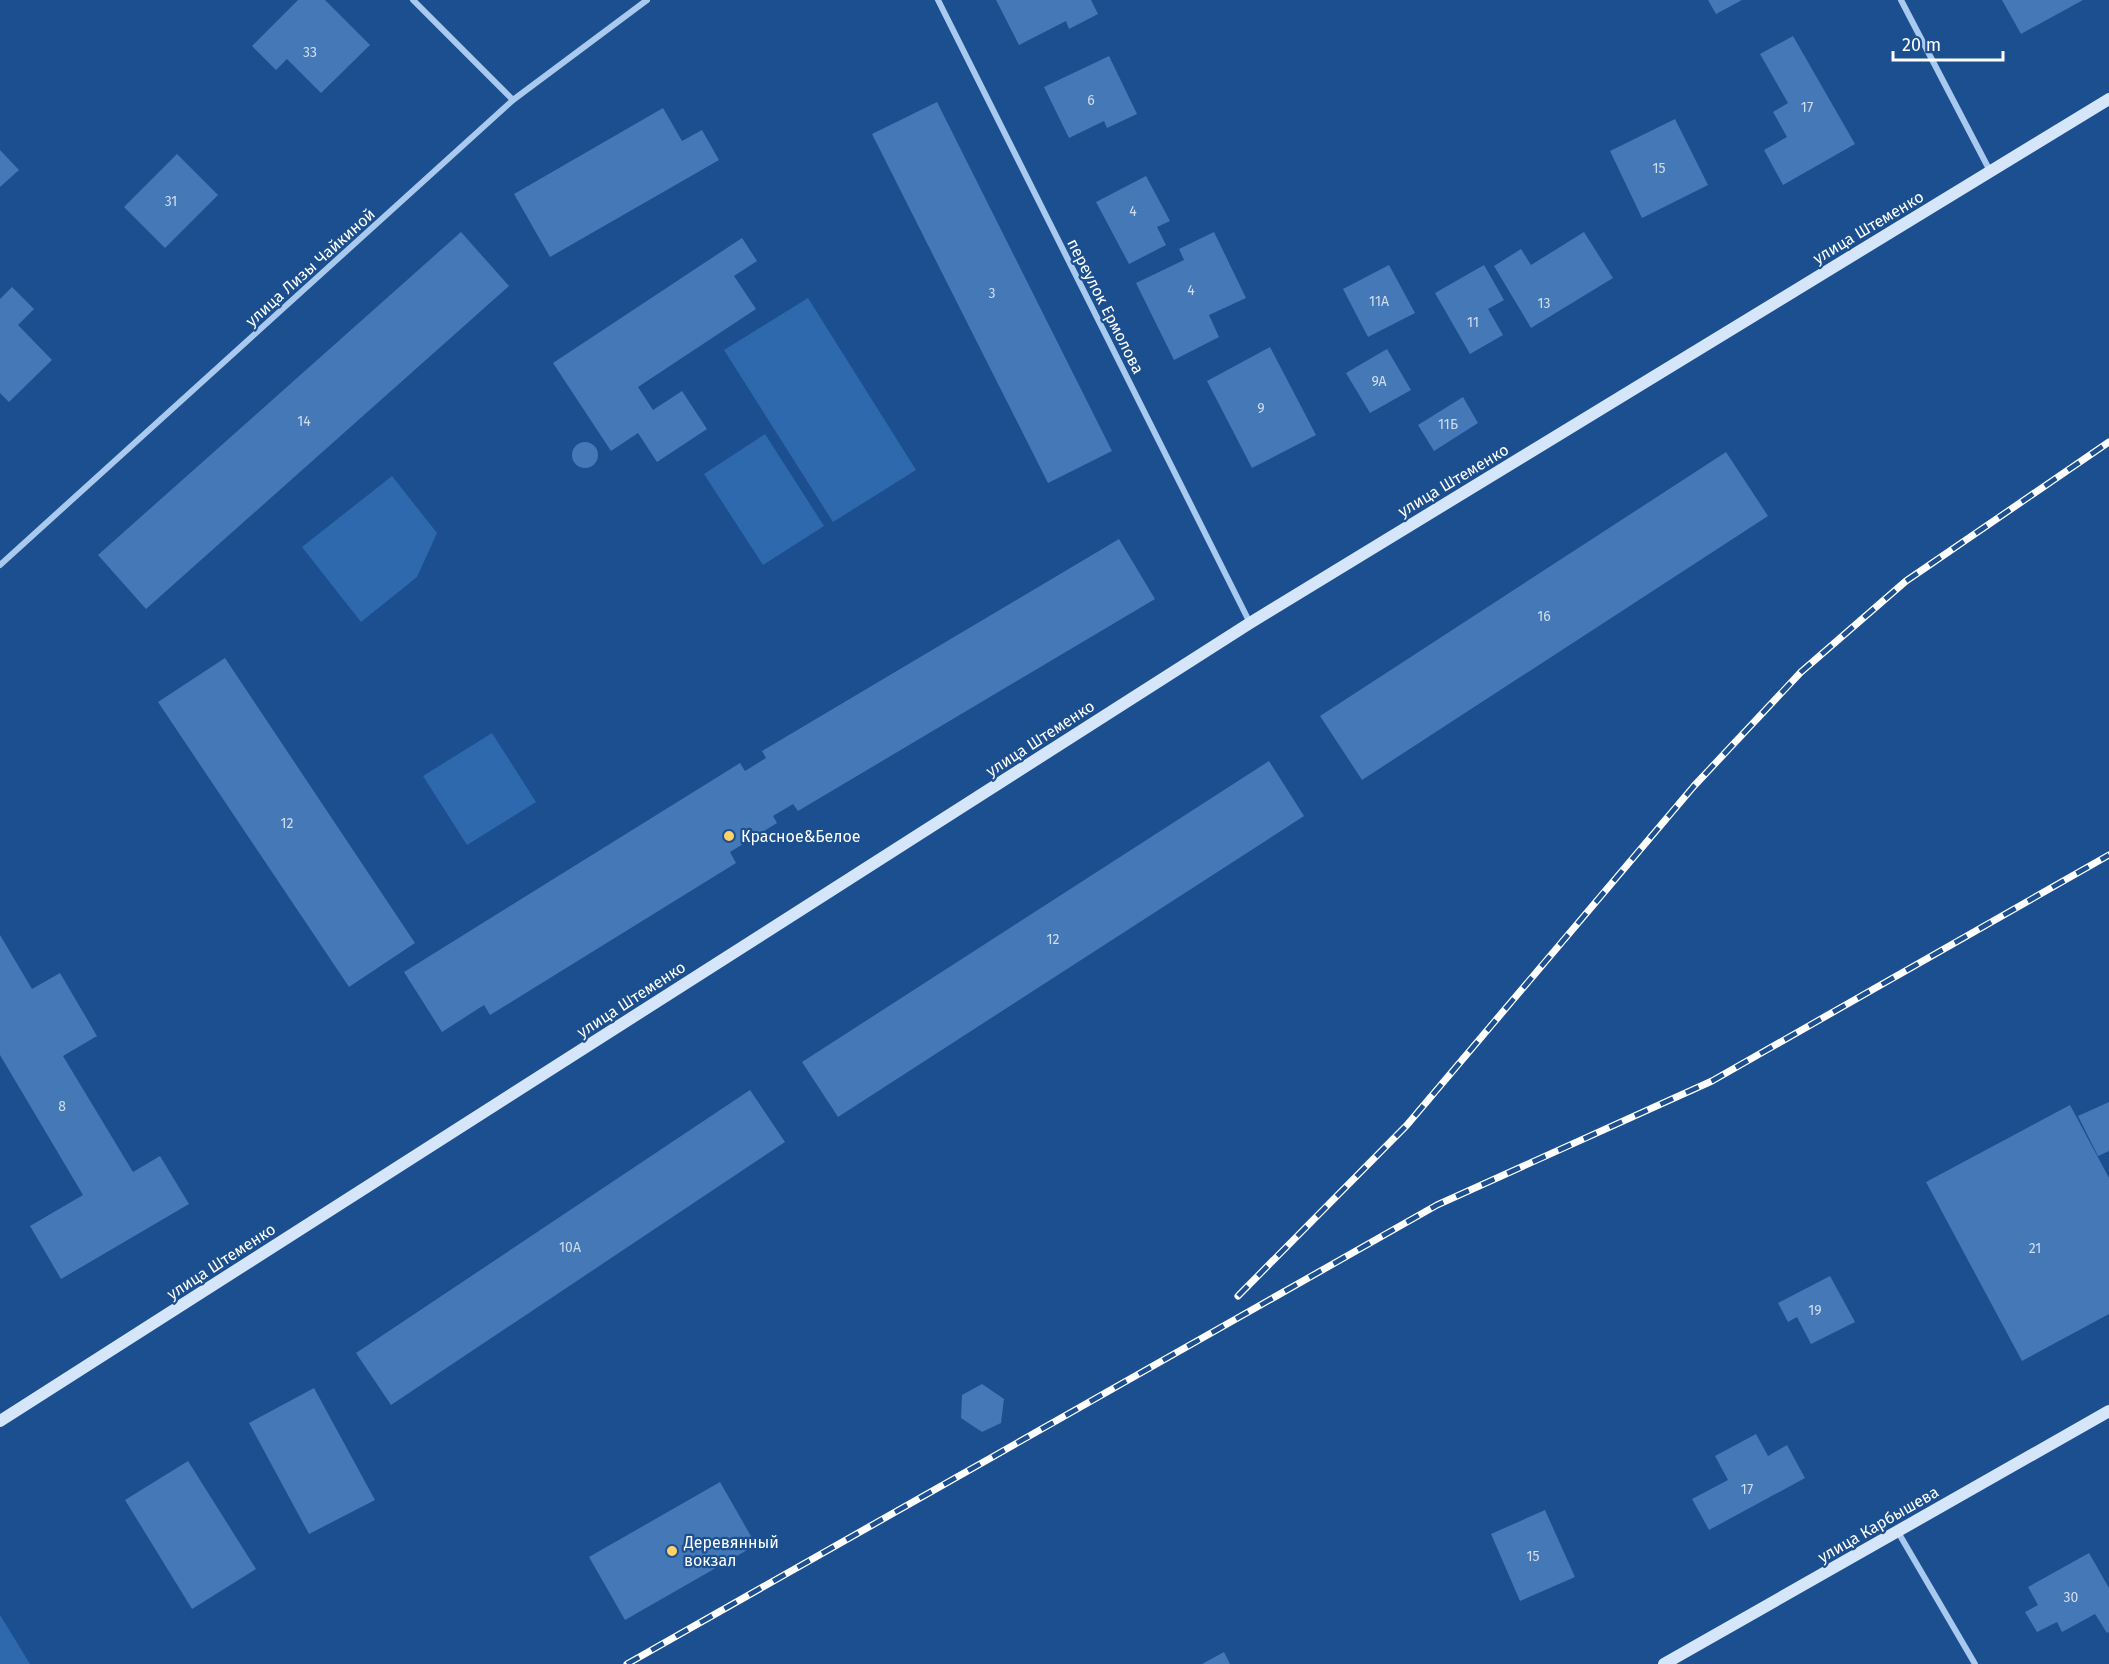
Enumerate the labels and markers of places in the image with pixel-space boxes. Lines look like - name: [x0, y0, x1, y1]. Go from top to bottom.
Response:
- place label: Красное&Белое: [741, 827, 860, 846]
- marker: Красное&Белое: [722, 829, 736, 843]
- place label: Деревянный вокзал: [683, 1533, 779, 1570]
- marker: Деревянный вокзал: [665, 1544, 679, 1558]

